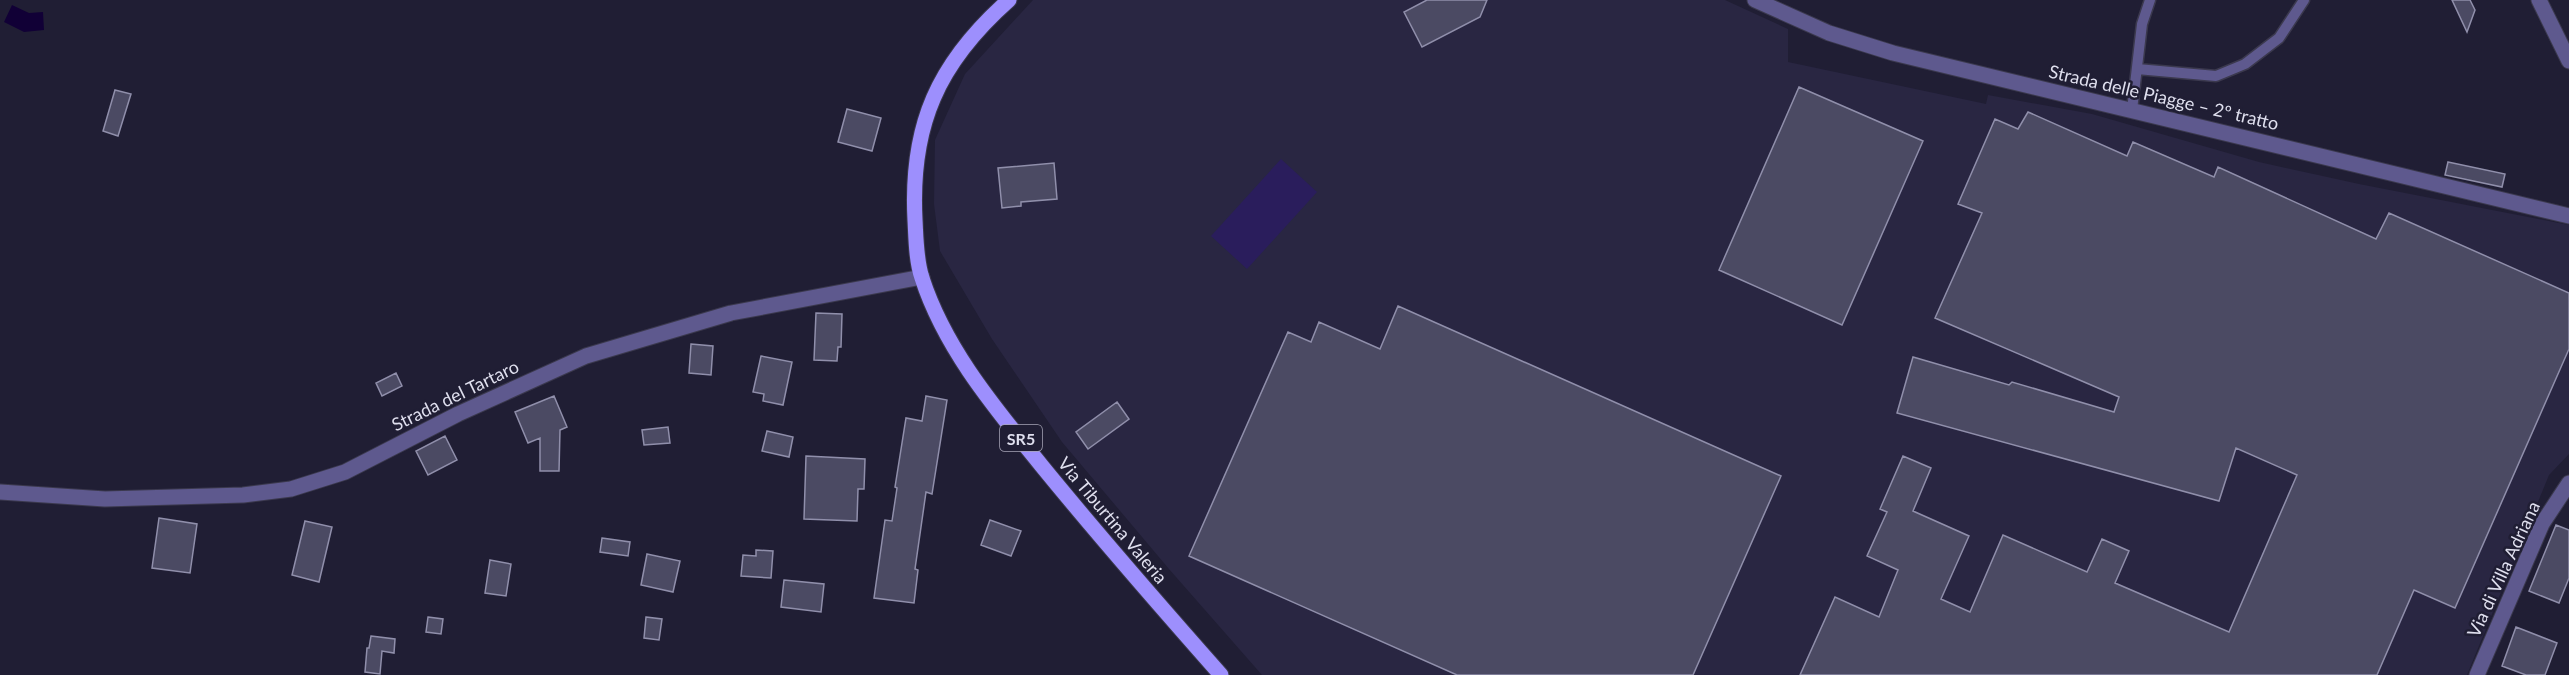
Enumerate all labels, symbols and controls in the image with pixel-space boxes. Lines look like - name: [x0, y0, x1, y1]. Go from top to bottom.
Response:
- street label: Strada delle Piagge – 2º tratto: [2047, 60, 2281, 134]
- street label: Strada del Tartaro: [388, 355, 522, 435]
- road number: SR5: [1000, 425, 1042, 451]
- street label: Via Tiburtina Valeria: [1054, 452, 1172, 588]
- street label: Via di Villa Adriana: [2462, 498, 2544, 640]

